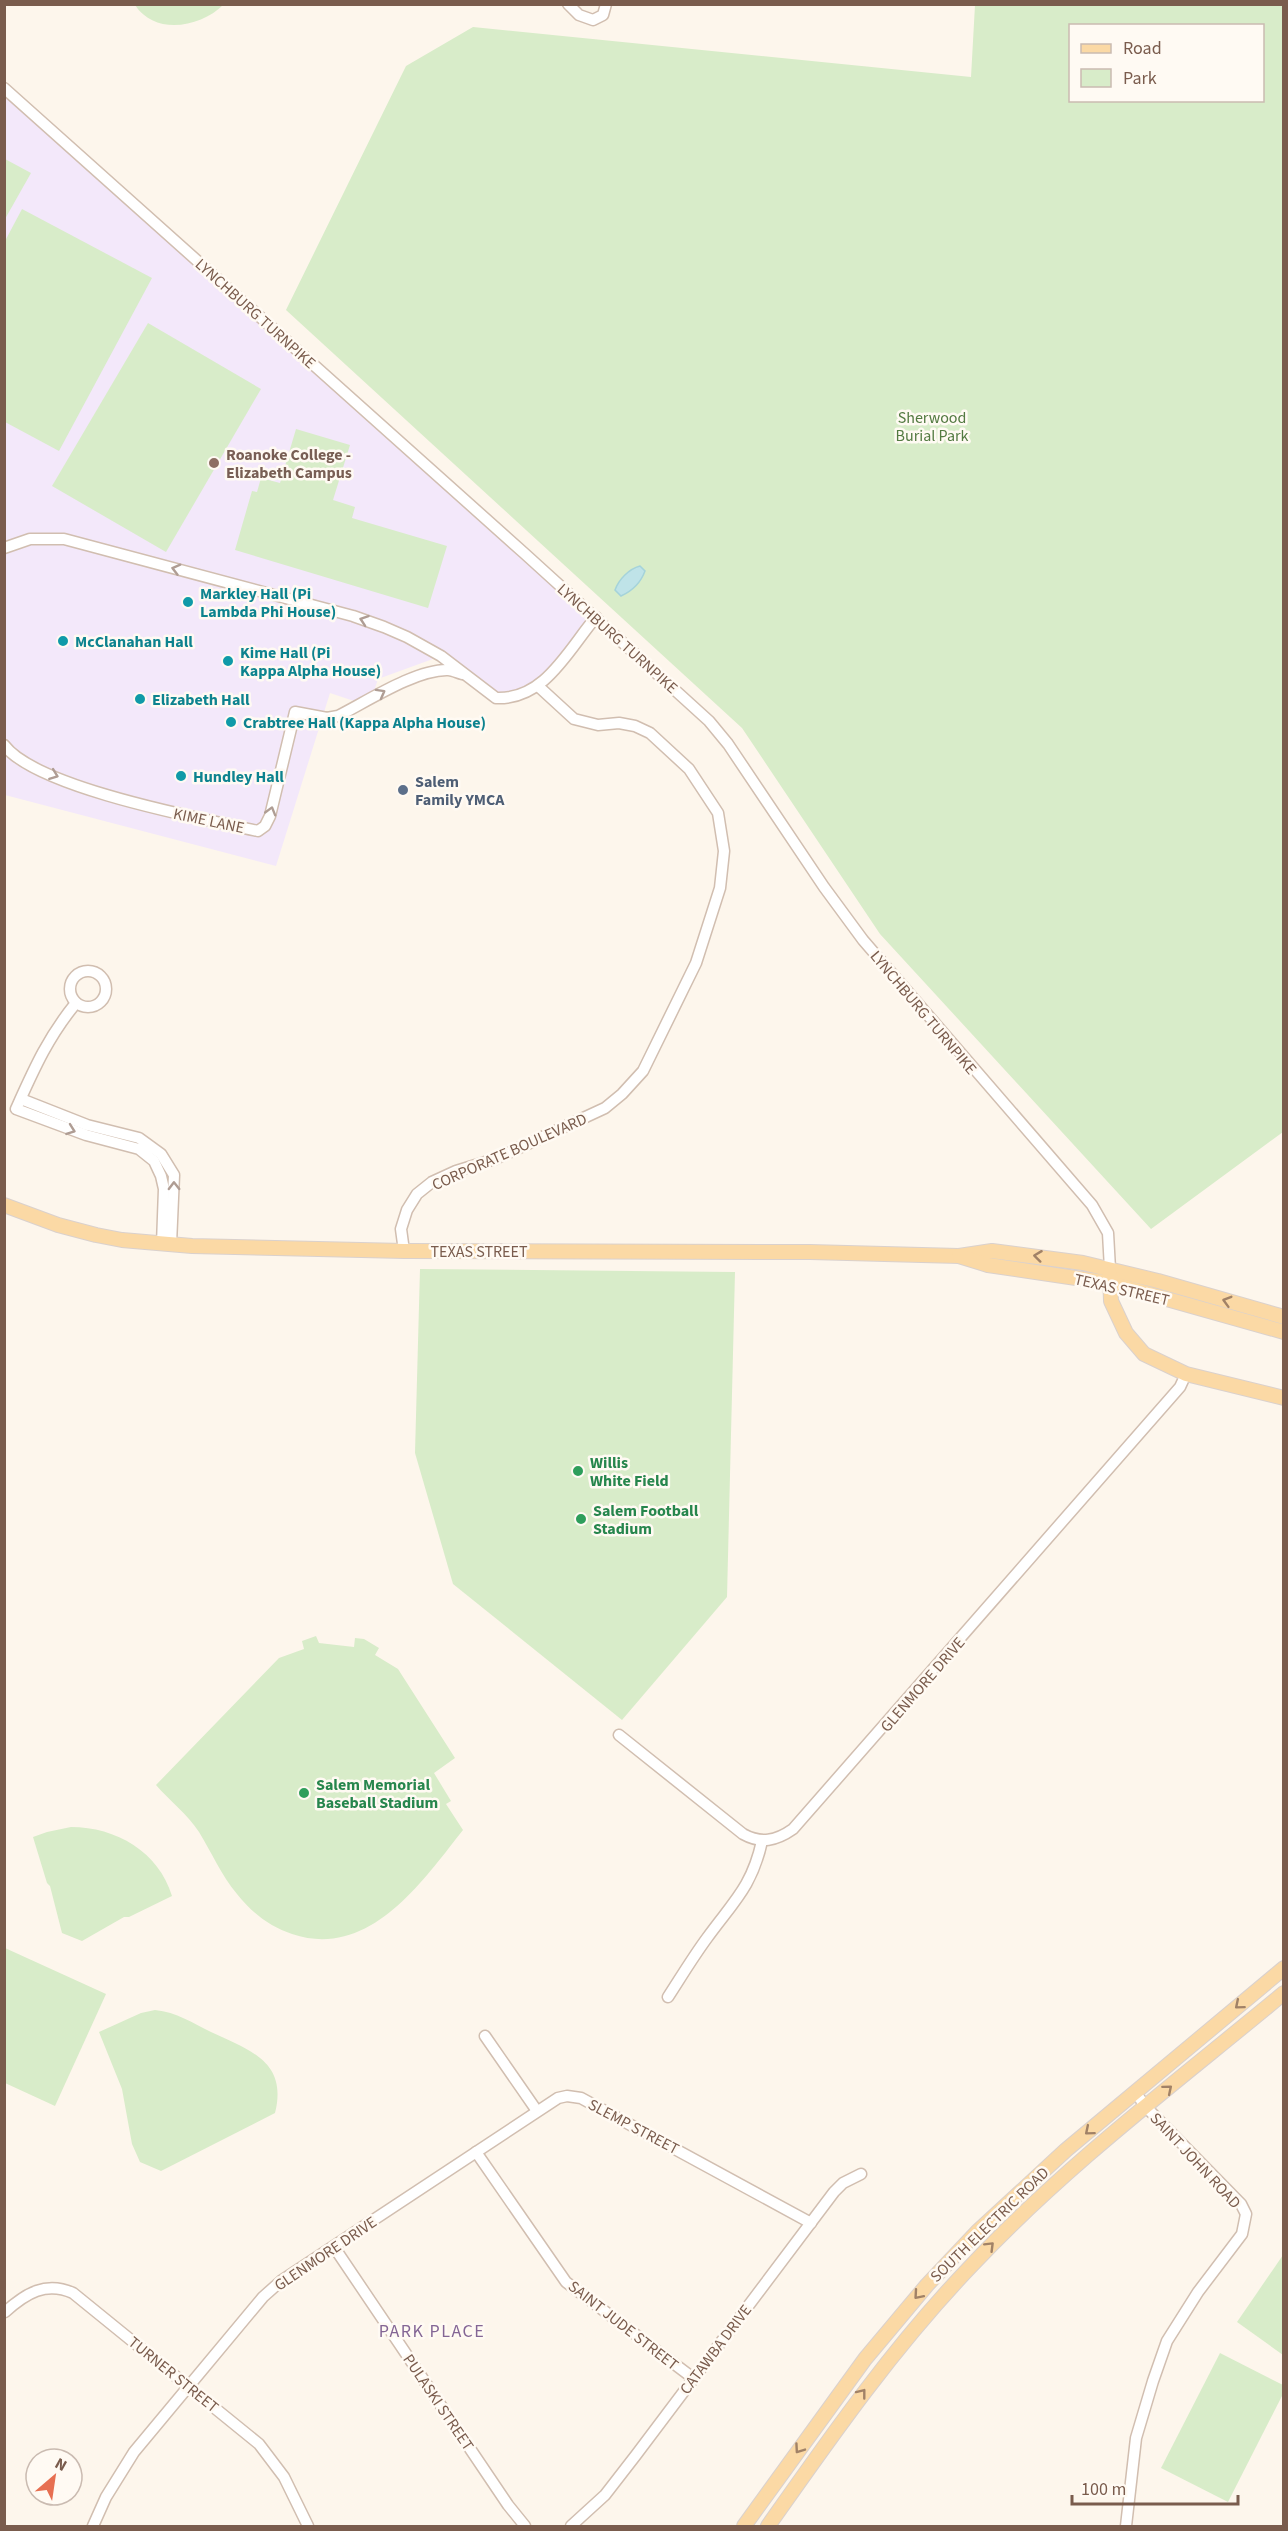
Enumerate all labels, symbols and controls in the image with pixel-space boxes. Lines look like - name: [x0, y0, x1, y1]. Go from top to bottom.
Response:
- legend: [1069, 24, 1264, 102]
- text: Road: [1123, 36, 1162, 61]
- text: Park: [1123, 66, 1157, 91]
- street label: LYNCHBURG TURNPIKE: [190, 254, 320, 374]
- park label: Sherwood Burial Park: [896, 407, 969, 447]
- place label: Roanoke College - Elizabeth Campus: [226, 444, 352, 484]
- marker: Roanoke College - Elizabeth Campus: [207, 456, 221, 470]
- one-way arrow: [171, 564, 181, 577]
- street label: LYNCHBURG TURNPIKE: [552, 579, 682, 699]
- place label: Markley Hall (Pi Lambda Phi House): [200, 583, 336, 623]
- marker: Markley Hall (Pi Lambda Phi House): [181, 595, 195, 609]
- one-way arrow: [359, 615, 370, 627]
- place label: McClanahan Hall: [75, 631, 193, 653]
- marker: McClanahan Hall: [56, 634, 70, 648]
- place label: Kime Hall (Pi Kappa Alpha House): [240, 642, 381, 682]
- marker: Kime Hall (Pi Kappa Alpha House): [221, 654, 235, 668]
- place label: Elizabeth Hall: [152, 689, 250, 711]
- one-way arrow: [375, 689, 385, 700]
- marker: Elizabeth Hall: [133, 692, 147, 706]
- place label: Crabtree Hall (Kappa Alpha House): [243, 712, 486, 734]
- marker: Crabtree Hall (Kappa Alpha House): [224, 715, 238, 729]
- place label: Hundley Hall: [193, 766, 284, 788]
- one-way arrow: [48, 768, 58, 781]
- marker: Hundley Hall: [174, 769, 188, 783]
- place label: Salem Family YMCA: [415, 771, 505, 811]
- marker: Salem Family YMCA: [396, 783, 410, 797]
- street label: KIME LANE: [171, 803, 246, 839]
- one-way arrow: [263, 806, 276, 816]
- street label: LYNCHBURG TURNPIKE: [865, 946, 982, 1079]
- street label: CORPORATE BOULEVARD: [428, 1108, 590, 1196]
- one-way arrow: [65, 1122, 76, 1135]
- one-way arrow: [168, 1182, 181, 1191]
- street label: TEXAS STREET: [430, 1241, 528, 1263]
- one-way arrow: [1033, 1250, 1042, 1263]
- street label: TEXAS STREET: [1072, 1268, 1172, 1312]
- one-way arrow: [1222, 1296, 1233, 1308]
- place label: Willis White Field: [590, 1452, 669, 1492]
- marker: Willis White Field: [571, 1464, 585, 1478]
- place label: Salem Football Stadium: [593, 1500, 699, 1540]
- marker: Salem Football Stadium: [574, 1512, 588, 1526]
- street label: GLENMORE DRIVE: [875, 1632, 970, 1737]
- place label: Salem Memorial Baseball Stadium: [316, 1774, 438, 1814]
- marker: Salem Memorial Baseball Stadium: [297, 1786, 311, 1800]
- one-way arrow: [1235, 1998, 1246, 2009]
- one-way arrow: [1161, 2085, 1172, 2096]
- street label: SLEMP STREET: [584, 2094, 683, 2160]
- street label: SAINT JOHN ROAD: [1145, 2108, 1246, 2214]
- one-way arrow: [1085, 2123, 1096, 2134]
- street label: SOUTH ELECTRIC ROAD: [925, 2162, 1054, 2287]
- street label: GLENMORE DRIVE: [270, 2211, 381, 2296]
- one-way arrow: [983, 2242, 994, 2253]
- street label: SAINT JUDE STREET: [564, 2276, 683, 2376]
- one-way arrow: [915, 2288, 926, 2299]
- street label: CATAWBA DRIVE: [675, 2300, 757, 2399]
- district label: PARK PLACE: [379, 2319, 485, 2344]
- street label: TURNER STREET: [124, 2331, 224, 2418]
- street label: PULASKI STREET: [398, 2350, 479, 2456]
- one-way arrow: [855, 2389, 866, 2400]
- one-way arrow: [795, 2442, 806, 2453]
- north arrow: [24, 2447, 84, 2507]
- text: N: [51, 2453, 71, 2477]
- scale bar: [1072, 2468, 1238, 2506]
- text: 100 m: [1081, 2477, 1126, 2502]

